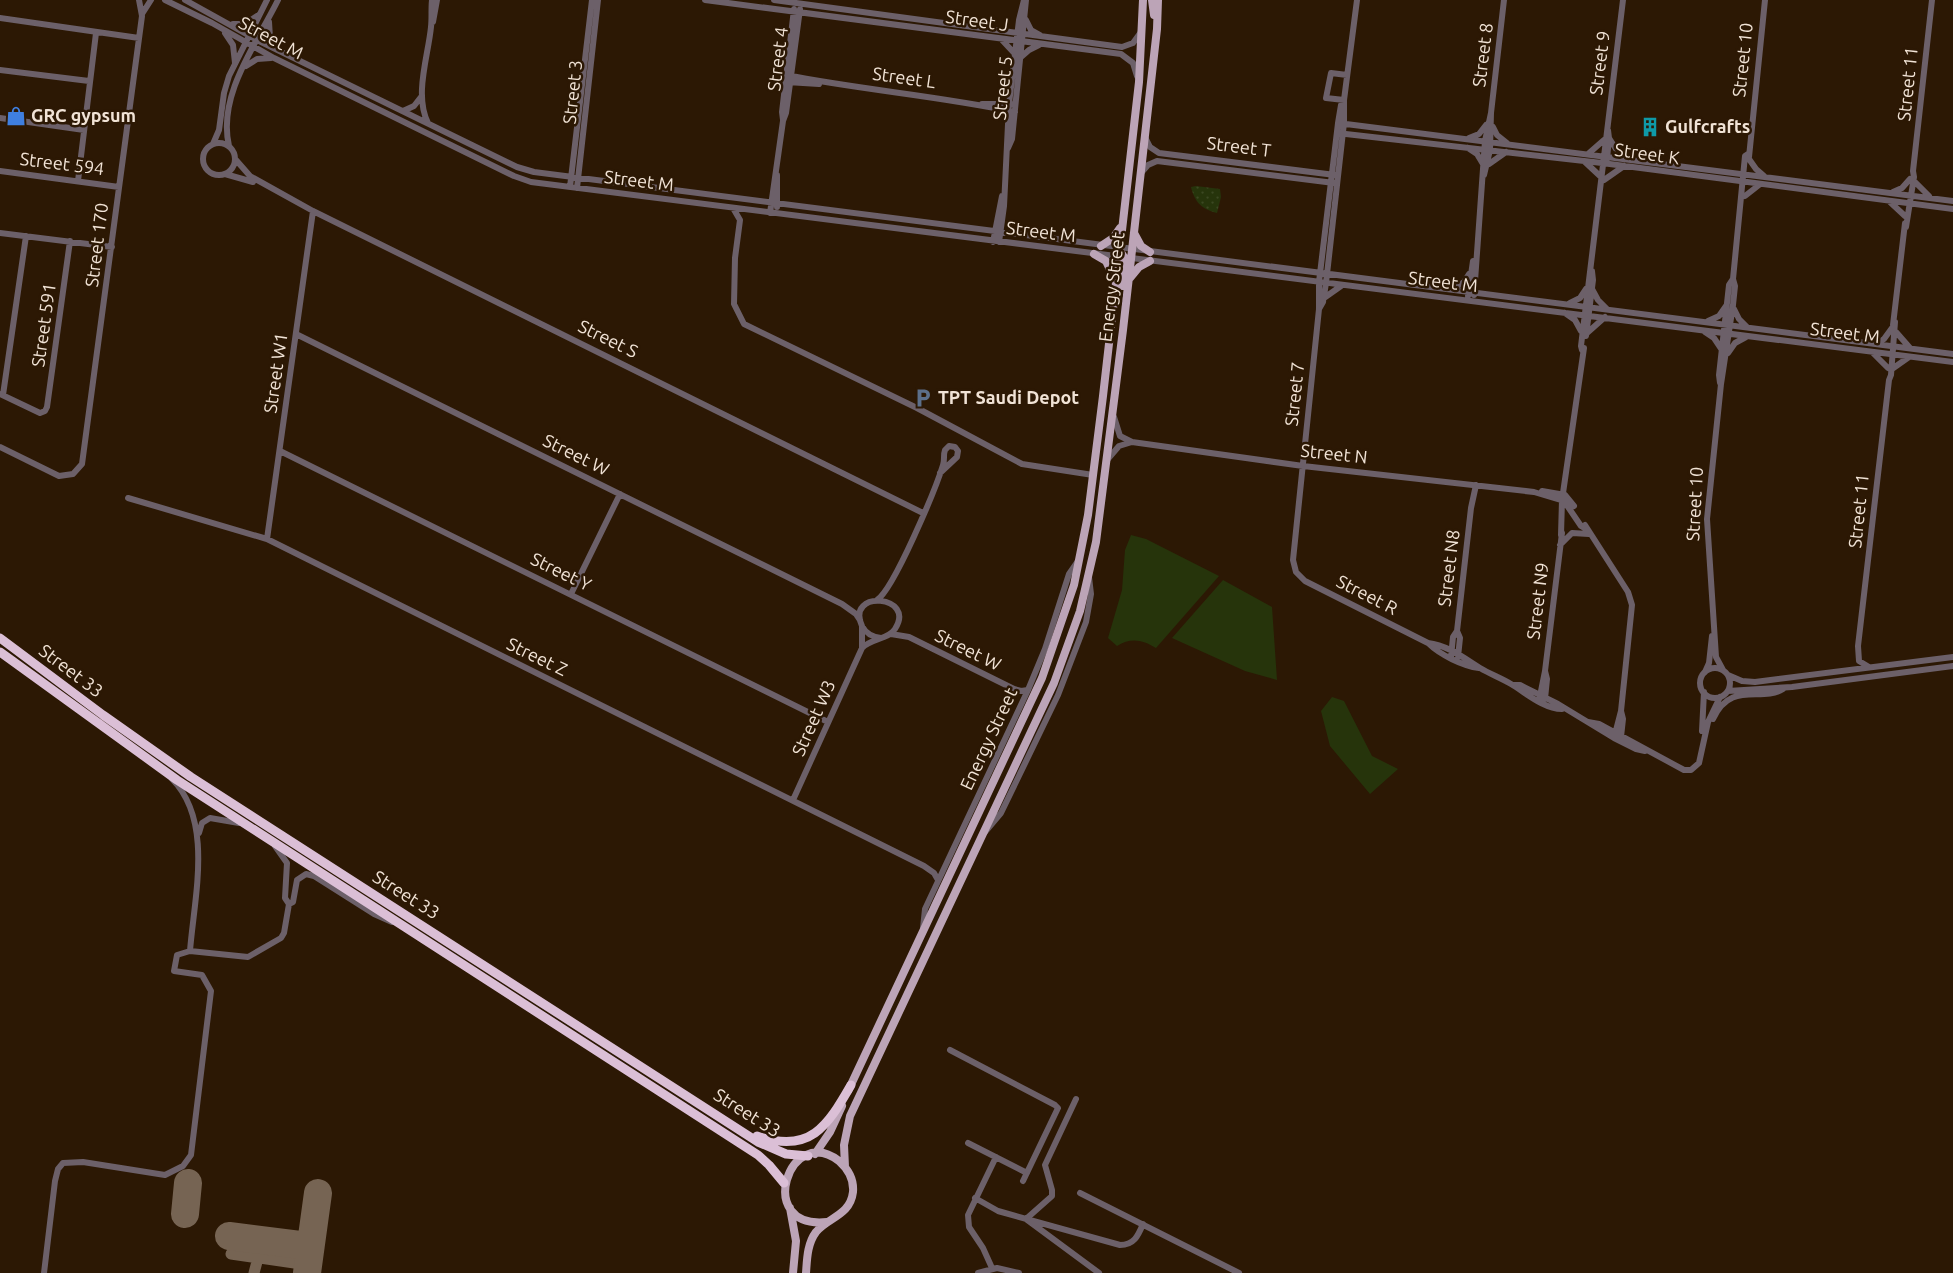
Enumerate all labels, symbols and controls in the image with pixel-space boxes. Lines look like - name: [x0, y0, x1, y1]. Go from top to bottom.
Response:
- street label: Street J: [944, 6, 1010, 34]
- street label: Street M: [236, 12, 307, 62]
- street label: Street 8: [1468, 22, 1496, 88]
- street label: Street 10: [1728, 22, 1756, 98]
- street label: Street 4: [763, 26, 791, 92]
- street label: Street 9: [1585, 30, 1613, 96]
- street label: Street 11: [1893, 46, 1921, 122]
- street label: Street 5: [989, 55, 1015, 121]
- street label: Street 3: [559, 59, 585, 125]
- street label: Street L: [871, 63, 937, 91]
- shop icon: GRC gypsum: [5, 105, 27, 127]
- place label: GRC gypsum: [31, 105, 136, 125]
- building icon: Gulfcrafts: [1639, 116, 1661, 138]
- place label: Gulfcrafts: [1665, 116, 1750, 136]
- street label: Street T: [1206, 132, 1272, 160]
- street label: Street K: [1613, 139, 1681, 167]
- street label: Street 594: [19, 148, 105, 178]
- street label: Street M: [603, 166, 675, 194]
- street label: Street 170: [81, 202, 111, 288]
- street label: Street M: [1005, 217, 1077, 245]
- street label: Energy Street: [1094, 231, 1128, 343]
- street label: Street M: [1407, 267, 1479, 295]
- street label: Street 591: [27, 281, 59, 368]
- street label: Street S: [575, 315, 641, 361]
- street label: Street M: [1809, 318, 1881, 346]
- street label: Street W1: [259, 331, 291, 414]
- street label: Street 7: [1281, 361, 1307, 427]
- parking icon: TPT Saudi Depot: [912, 387, 934, 409]
- place label: TPT Saudi Depot: [938, 387, 1079, 407]
- street label: Street W: [540, 430, 613, 479]
- street label: Street N: [1300, 440, 1369, 466]
- street label: Street 10: [1682, 466, 1706, 542]
- street label: Street 11: [1844, 473, 1872, 549]
- street label: Street N8: [1433, 528, 1463, 608]
- street label: Street Y: [528, 548, 595, 595]
- street label: Street N9: [1522, 561, 1552, 641]
- street label: Street R: [1334, 570, 1401, 618]
- street label: Street W: [932, 625, 1005, 674]
- street label: Street Z: [504, 633, 571, 679]
- street label: Street 33: [36, 640, 107, 701]
- street label: Street W3: [787, 676, 839, 759]
- street label: Energy Street: [956, 684, 1021, 793]
- street label: Street 33: [370, 866, 443, 922]
- street label: Street 33: [711, 1084, 784, 1140]

